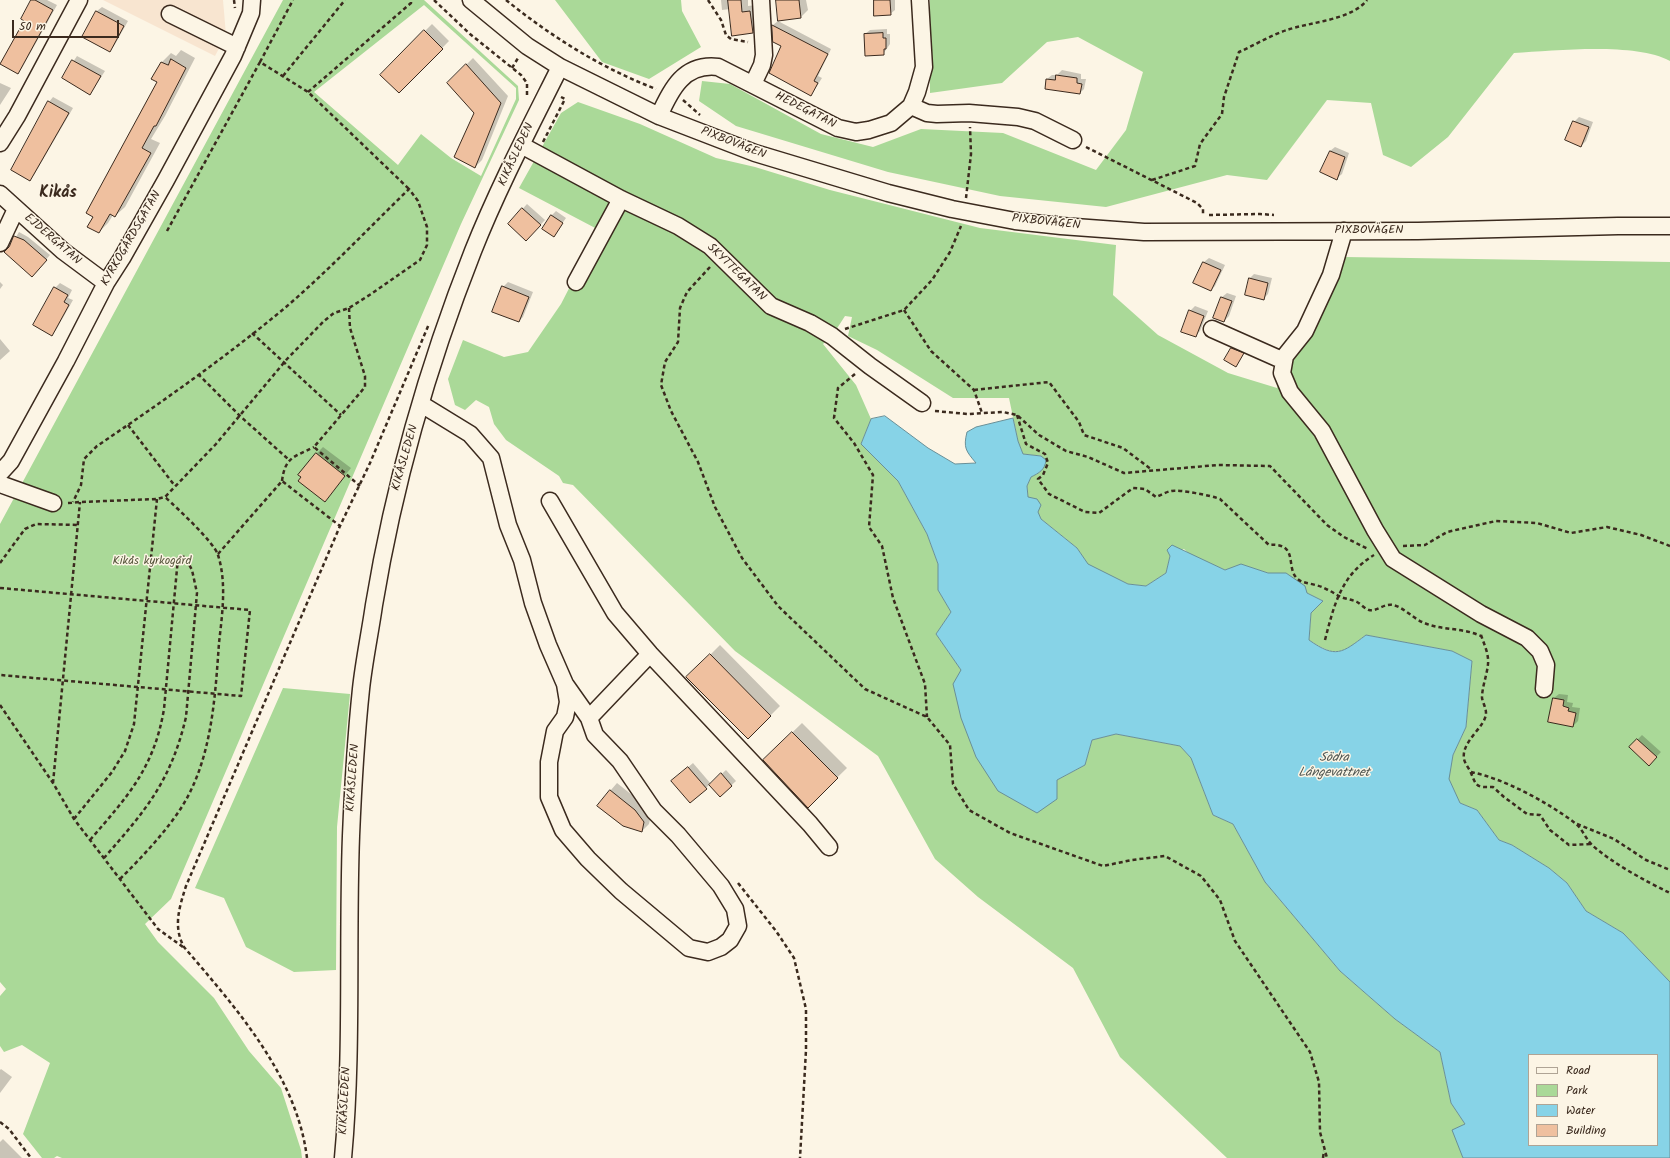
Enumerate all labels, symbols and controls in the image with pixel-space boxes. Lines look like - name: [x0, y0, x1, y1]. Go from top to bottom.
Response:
- scale bar: [14, 12, 121, 38]
- text: 50 m: [19, 17, 46, 36]
- street label: HEDEGATAN: [772, 90, 838, 132]
- street label: KIKÅSLEDEN: [496, 121, 538, 189]
- street label: PIXBOVÄGEN: [698, 125, 768, 163]
- district label: Kikås: [39, 184, 77, 204]
- street label: KYRKOGÅRDSGATAN: [99, 189, 165, 289]
- street label: EJDERGATAN: [21, 211, 83, 269]
- street label: PIXBOVÄGEN: [1011, 212, 1081, 234]
- street label: PIXBOVÄGEN: [1335, 224, 1403, 238]
- street label: SKYTTEGATAN: [703, 241, 769, 305]
- street label: KIKÅSLEDEN: [390, 423, 422, 493]
- park label: Kikås kyrkogård: [113, 555, 191, 569]
- street label: KIKÅSLEDEN: [344, 744, 364, 812]
- water label: Södra Långevattnet: [1298, 751, 1370, 782]
- legend: [1528, 1054, 1658, 1146]
- text: Road: [1566, 1061, 1590, 1080]
- street label: KIKÅSLEDEN: [337, 1067, 355, 1135]
- text: Park: [1566, 1081, 1588, 1100]
- text: Water: [1566, 1101, 1595, 1120]
- text: Building: [1566, 1121, 1606, 1140]

